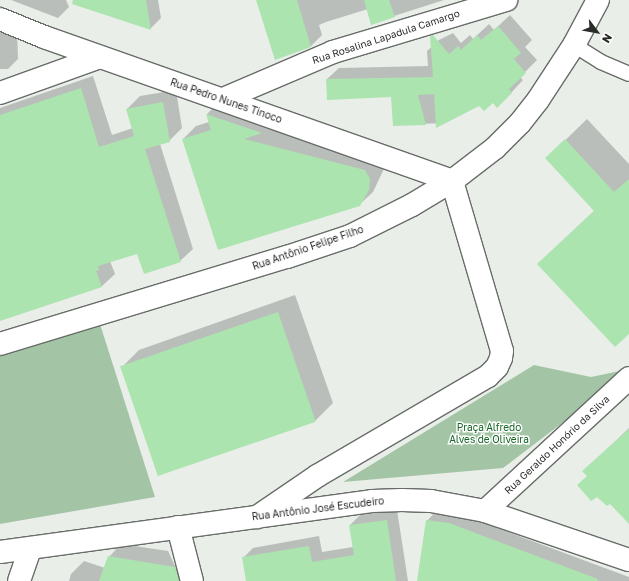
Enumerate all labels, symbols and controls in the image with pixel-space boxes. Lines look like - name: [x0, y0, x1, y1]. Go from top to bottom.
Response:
- street label: Rua Rosalina Lapadula Camargo: [311, 7, 461, 67]
- north arrow: [577, 12, 617, 52]
- text: N: [600, 32, 615, 46]
- street label: Rua Pedro Nunes Tinoco: [169, 76, 283, 126]
- street label: Rua Antônio Felipe Filho: [251, 223, 365, 273]
- street label: Rua Geraldo Honório da Silva: [502, 393, 612, 497]
- park label: Praça Alfredo Alves de Oliveira: [449, 421, 529, 444]
- street label: Rua Antônio José Escudeiro: [251, 495, 385, 523]

